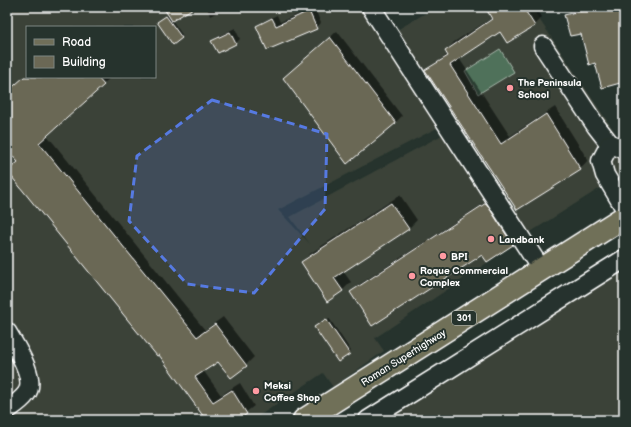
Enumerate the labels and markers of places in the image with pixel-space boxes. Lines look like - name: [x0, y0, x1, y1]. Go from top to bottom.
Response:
- place label: The Peninsula School: [518, 77, 582, 101]
- marker: The Peninsula School: [505, 83, 515, 93]
- marker: Landbank: [486, 234, 496, 244]
- place label: Landbank: [499, 234, 545, 246]
- marker: BPI: [438, 251, 448, 261]
- place label: BPI: [451, 251, 468, 263]
- place label: Roque Commercial Complex: [420, 265, 508, 289]
- marker: Roque Commercial Complex: [407, 271, 417, 281]
- place label: Meksi Coffee Shop: [264, 380, 320, 404]
- marker: Meksi Coffee Shop: [251, 386, 261, 396]

